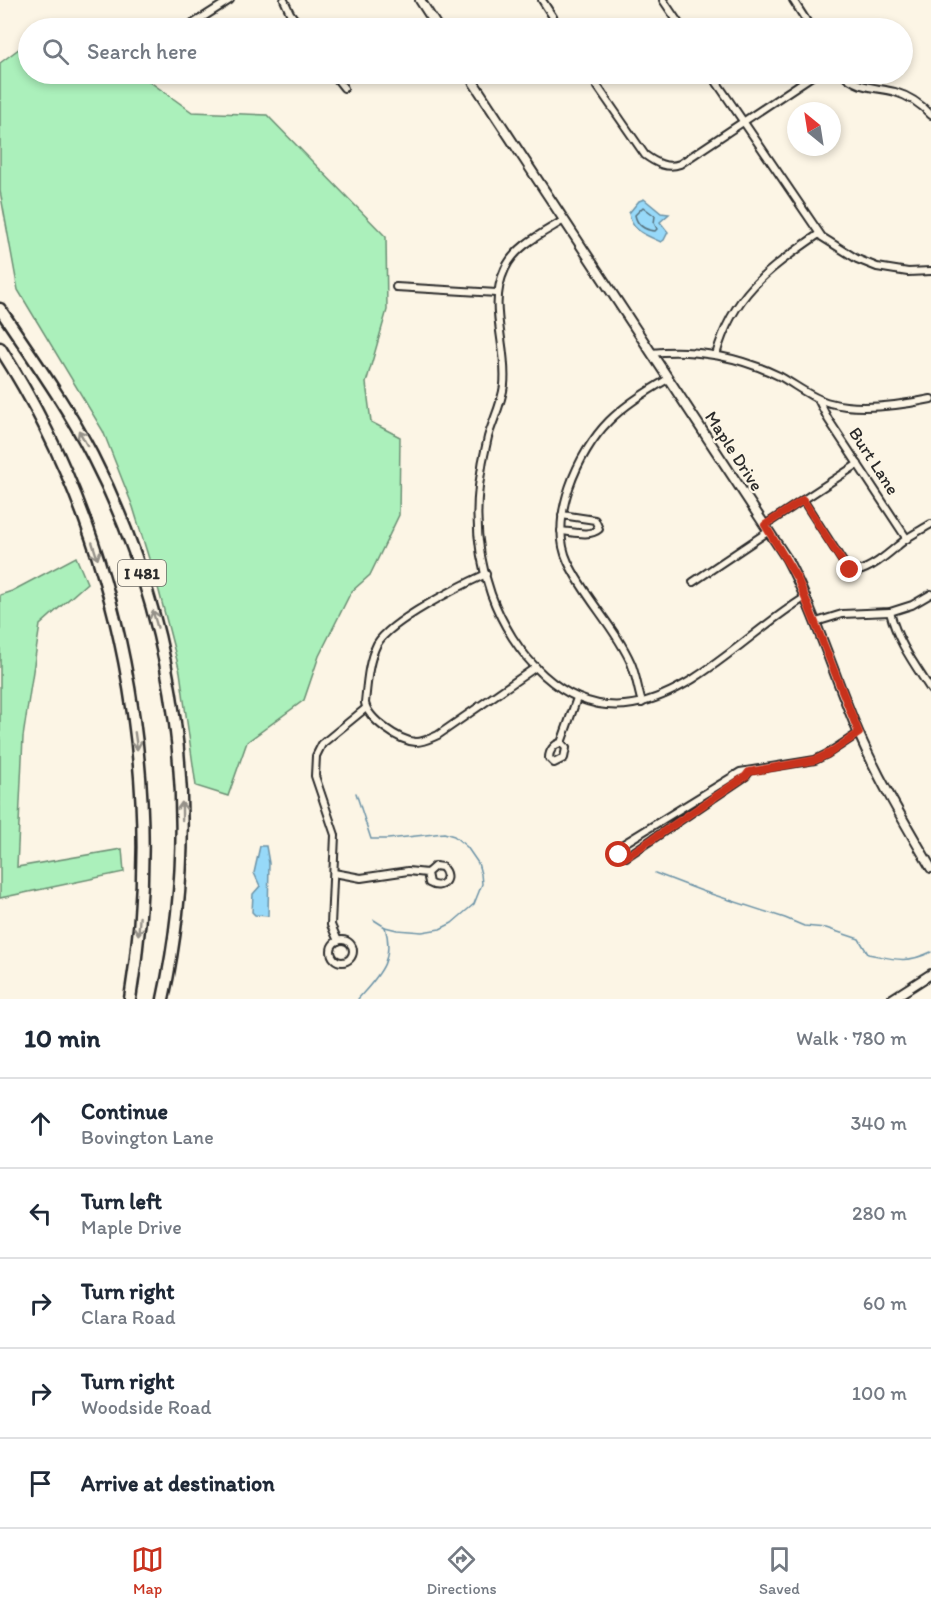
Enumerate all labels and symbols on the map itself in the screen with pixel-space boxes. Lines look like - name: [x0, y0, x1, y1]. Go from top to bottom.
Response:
- north arrow: [787, 102, 841, 156]
- street label: Maple Drive: [700, 407, 768, 495]
- street label: Burt Lane: [844, 423, 904, 499]
- one-way arrow: [77, 430, 89, 447]
- one-way arrow: [90, 541, 101, 560]
- route end: [836, 556, 862, 582]
- road number: I 481: [118, 560, 166, 586]
- one-way arrow: [149, 610, 160, 629]
- one-way arrow: [130, 730, 141, 750]
- one-way arrow: [176, 802, 188, 822]
- route start: [605, 841, 631, 867]
- one-way arrow: [133, 916, 144, 935]

